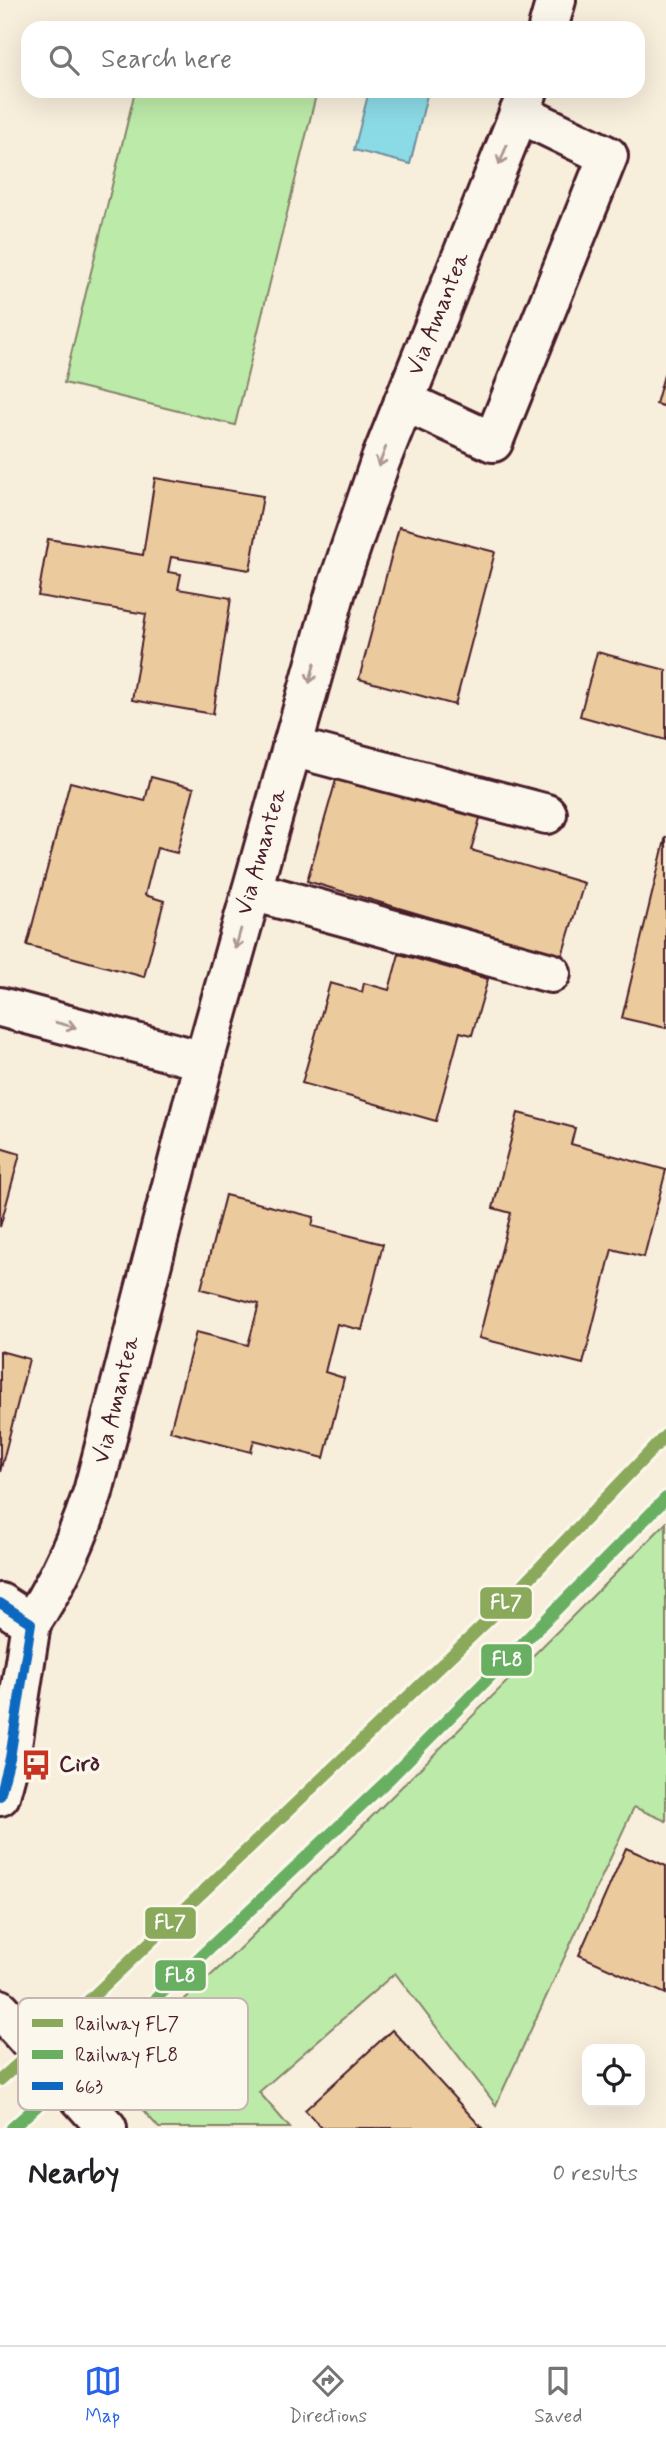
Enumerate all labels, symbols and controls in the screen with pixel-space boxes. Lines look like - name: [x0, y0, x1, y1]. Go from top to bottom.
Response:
- search box: [21, 21, 645, 98]
- icon: search: [45, 41, 83, 79]
- text: Search here: [101, 43, 232, 77]
- one-way arrow: [496, 143, 509, 165]
- street label: Via Amantea: [401, 248, 477, 380]
- one-way arrow: [374, 445, 387, 467]
- one-way arrow: [305, 661, 318, 684]
- street label: Via Amantea: [230, 785, 294, 919]
- one-way arrow: [231, 928, 244, 950]
- one-way arrow: [54, 1019, 77, 1032]
- street label: Via Amantea: [87, 1333, 147, 1467]
- line badge: FL7: [479, 1586, 533, 1620]
- text: FL7: [490, 1591, 522, 1616]
- line badge: FL8: [480, 1643, 533, 1677]
- text: FL8: [492, 1648, 522, 1673]
- bus stop icon: Cirò: [19, 1748, 53, 1782]
- place label: Cirò: [59, 1750, 100, 1780]
- line badge: FL7: [144, 1906, 197, 1940]
- text: FL7: [154, 1911, 186, 1936]
- line badge: FL8: [154, 1959, 207, 1992]
- text: FL8: [165, 1964, 195, 1989]
- legend: [18, 1998, 248, 2110]
- text: Railway FL7: [75, 2012, 179, 2038]
- text: Railway FL8: [75, 2043, 178, 2069]
- map controls: [582, 2044, 645, 2107]
- button: locate: [582, 2044, 645, 2107]
- text: 663: [75, 2075, 103, 2100]
- text: Nearby: [28, 2154, 119, 2193]
- text: 0 results: [552, 2159, 638, 2189]
- tab: Map: [84, 2362, 122, 2429]
- tab: Directions: [289, 2362, 367, 2429]
- tab: Saved: [534, 2362, 582, 2429]

